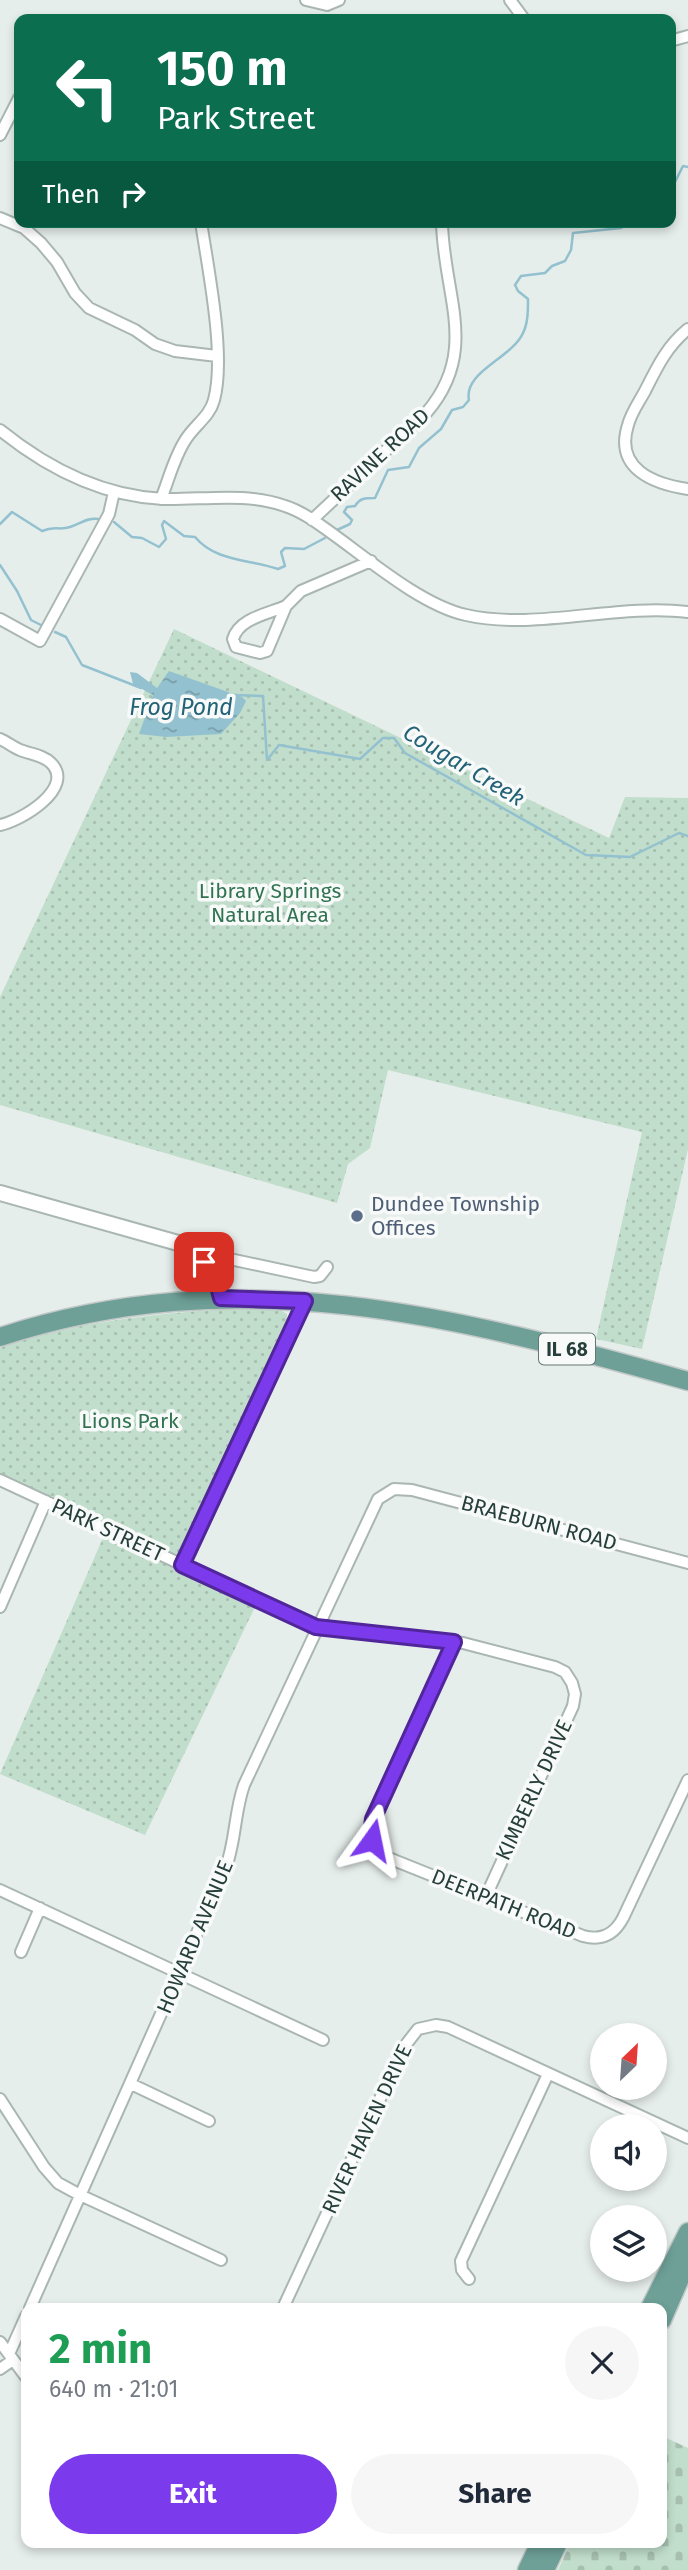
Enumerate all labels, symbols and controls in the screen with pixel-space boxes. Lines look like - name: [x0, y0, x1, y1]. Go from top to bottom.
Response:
- text: 150 m: [157, 39, 288, 98]
- icon: left: [42, 42, 133, 133]
- text: Park Street: [157, 99, 315, 137]
- icon: right: [114, 175, 152, 213]
- text: Then: [42, 179, 100, 210]
- street label: RAVINE ROAD: [325, 403, 435, 507]
- water label: Frog Pond: [129, 693, 233, 721]
- water label: Cougar Creek: [398, 718, 530, 812]
- park label: Library Springs Natural Area: [199, 878, 341, 928]
- place label: Dundee Township Offices: [371, 1191, 540, 1241]
- marker: Dundee Township Offices: [349, 1208, 365, 1224]
- pin: [174, 1232, 234, 1292]
- icon: arrive: [185, 1243, 223, 1281]
- road number: IL 68: [539, 1334, 595, 1364]
- park label: Lions Park: [81, 1408, 179, 1434]
- street label: BRAEBURN ROAD: [458, 1490, 620, 1556]
- street label: PARK STREET: [47, 1493, 169, 1568]
- street label: KIMBERLY DRIVE: [490, 1715, 578, 1865]
- position arrow: [335, 1803, 409, 1877]
- street label: HOWARD AVENUE: [151, 1856, 239, 2018]
- street label: DEERPATH ROAD: [428, 1863, 580, 1945]
- north arrow: [590, 2023, 667, 2100]
- map controls: [590, 2023, 667, 2282]
- street label: RIVER HAVEN DRIVE: [316, 2040, 418, 2218]
- button: sound: [590, 2114, 667, 2191]
- button: layers: [590, 2205, 667, 2282]
- text: 2 min: [49, 2324, 152, 2374]
- button: close: [565, 2326, 639, 2400]
- text: 640 m · 21:01: [49, 2375, 178, 2403]
- button: Exit: [49, 2454, 337, 2534]
- button: Share: [351, 2454, 639, 2534]

